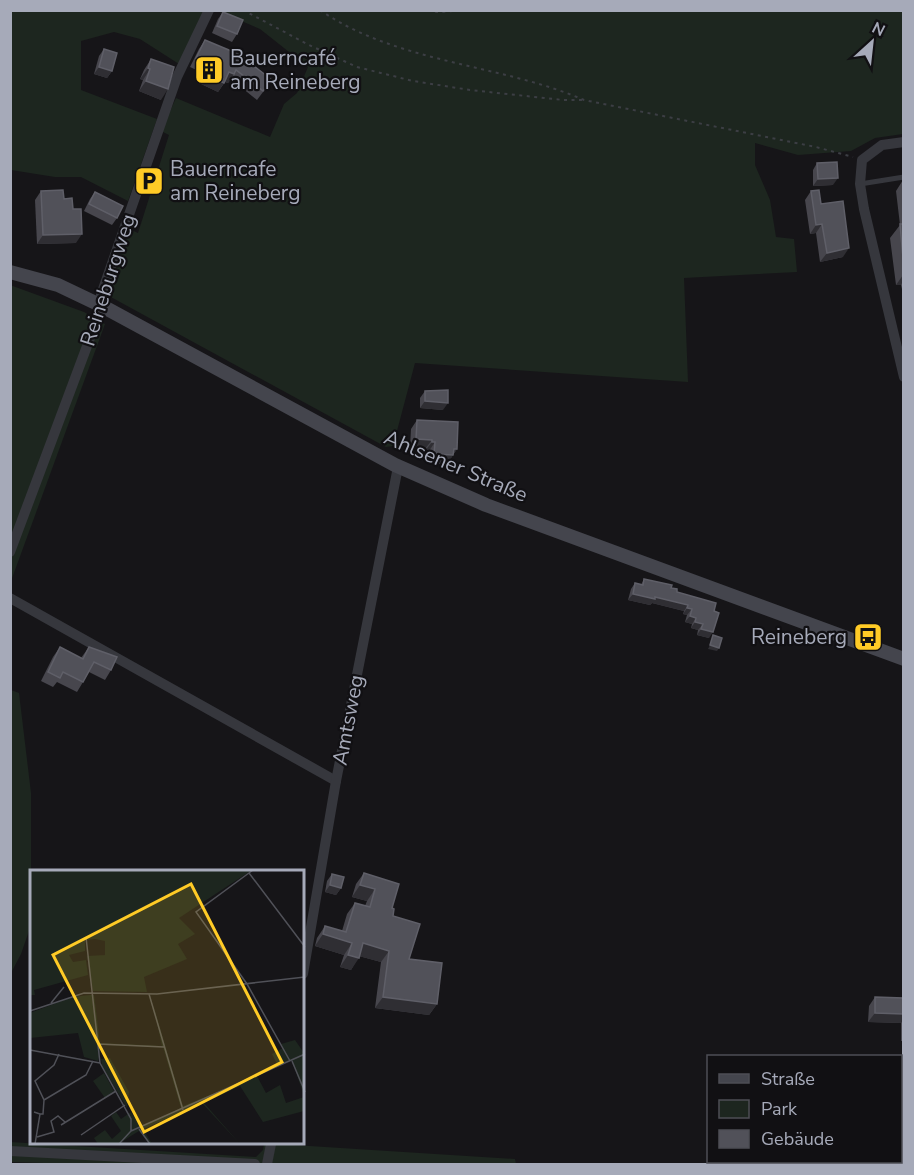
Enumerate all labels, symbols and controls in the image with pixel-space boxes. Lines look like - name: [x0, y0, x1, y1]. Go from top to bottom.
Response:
- north arrow: [842, 12, 902, 72]
- text: N: [868, 17, 889, 42]
- place label: Bauerncafé am Reineberg: [230, 44, 361, 96]
- building icon: Bauerncafé am Reineberg: [193, 54, 225, 86]
- place label: Bauerncafe am Reineberg: [170, 155, 301, 207]
- parking icon: Bauerncafe am Reineberg: [133, 165, 165, 197]
- street label: Reineburgweg: [73, 210, 143, 350]
- street label: Ahlsener Straße: [380, 423, 532, 509]
- bus stop icon: Reineberg: [852, 621, 884, 653]
- place label: Reineberg: [751, 623, 847, 651]
- street label: Amtsweg: [326, 672, 370, 768]
- inset map: [30, 870, 304, 1145]
- legend: [707, 1055, 902, 1163]
- text: Straße: [761, 1067, 815, 1091]
- text: Park: [761, 1097, 798, 1121]
- text: Gebäude: [761, 1127, 834, 1151]

